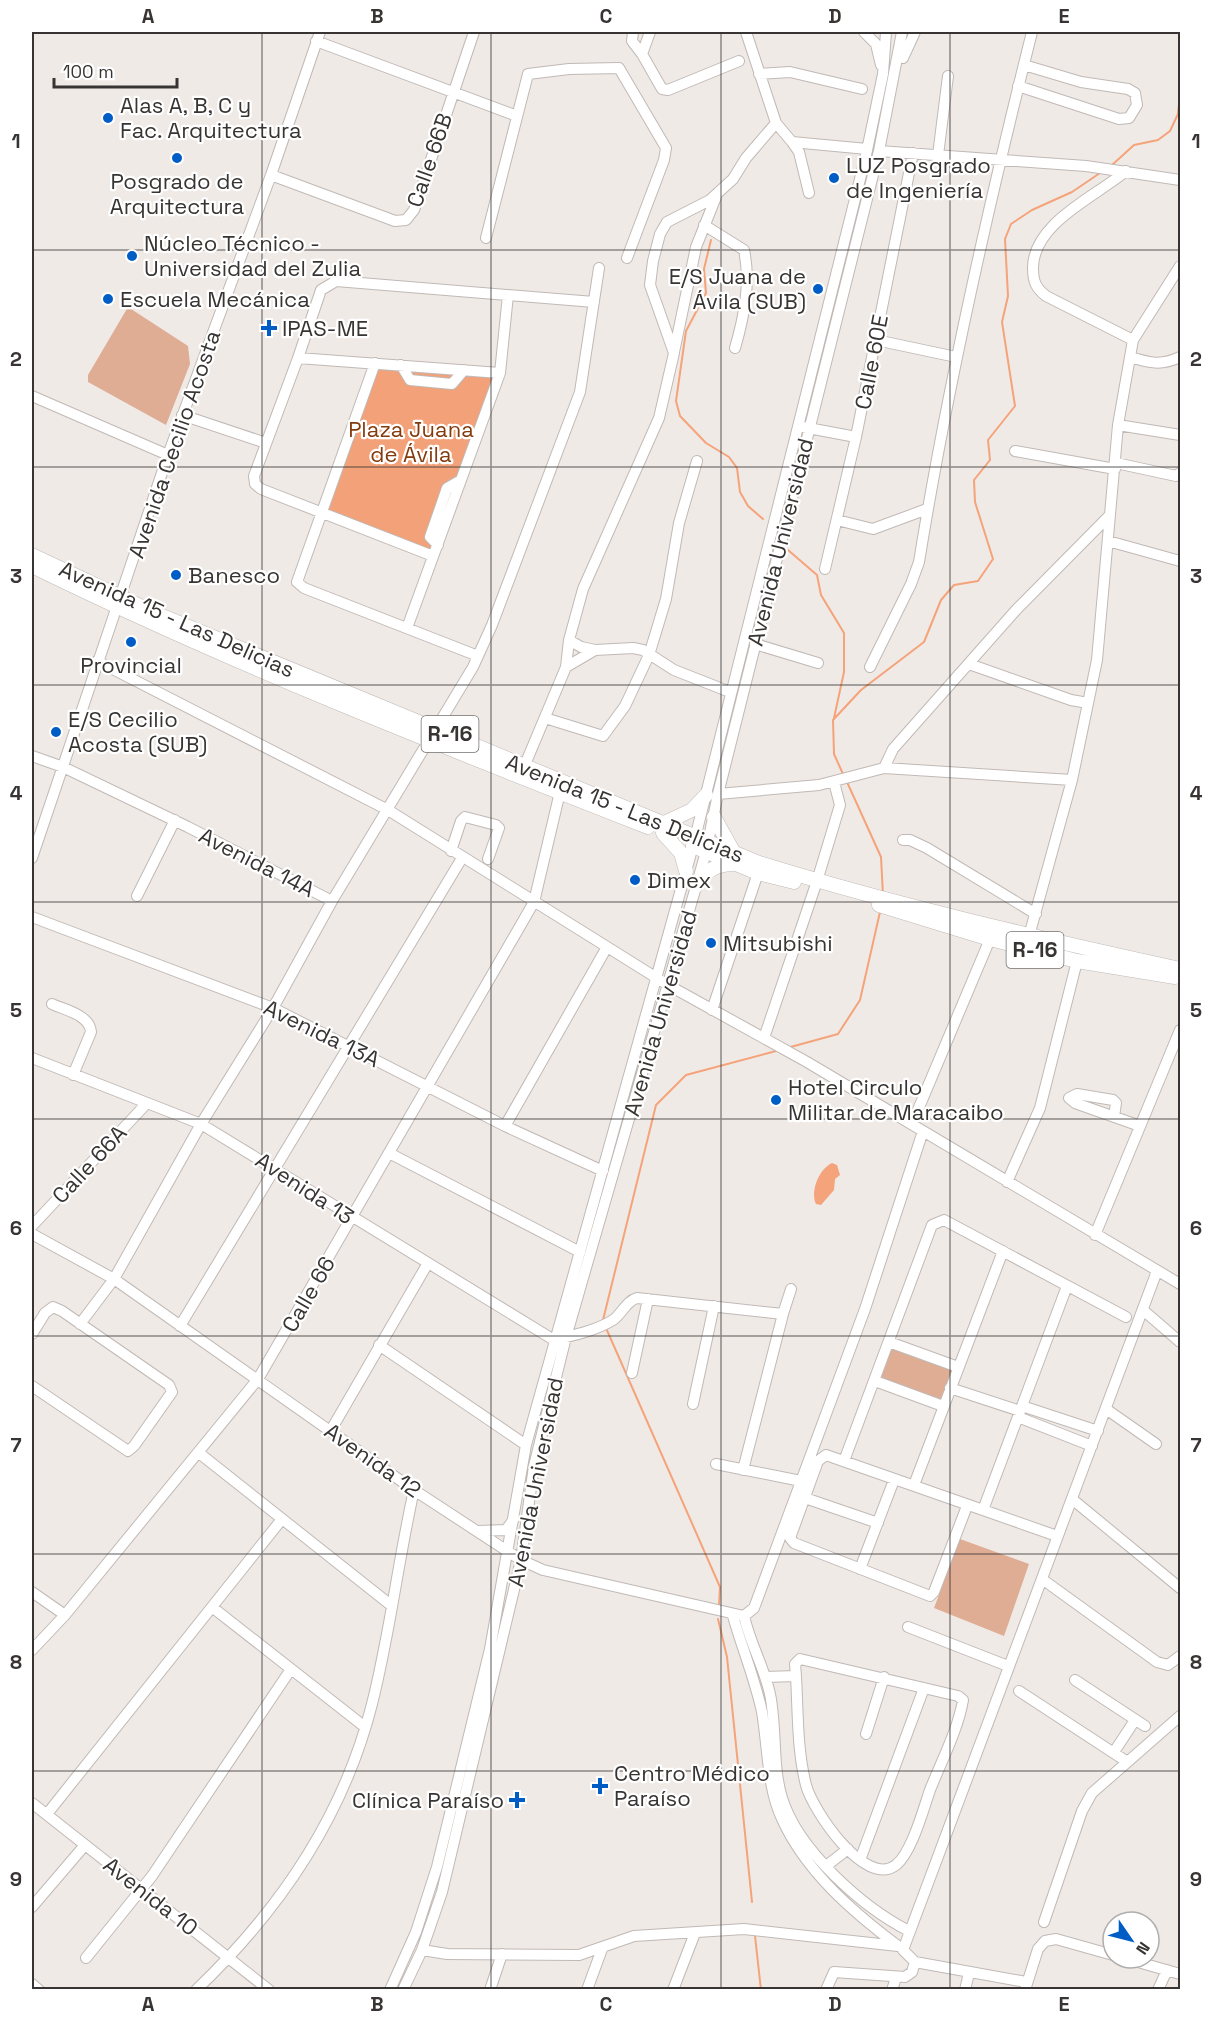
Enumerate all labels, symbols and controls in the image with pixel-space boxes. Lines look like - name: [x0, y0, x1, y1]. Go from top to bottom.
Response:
- text: A: [142, 3, 155, 29]
- text: B: [370, 3, 384, 29]
- text: C: [600, 3, 613, 29]
- text: D: [828, 3, 842, 29]
- text: E: [1058, 3, 1070, 29]
- scale bar: [54, 51, 177, 89]
- text: 100 m: [63, 60, 114, 83]
- place label: Alas A, B, C y Fac. Arquitectura: [120, 91, 302, 144]
- street label: Calle 66B: [400, 109, 458, 211]
- marker: Alas A, B, C y Fac. Arquitectura: [101, 111, 115, 125]
- text: 1: [11, 128, 21, 154]
- text: 1: [1191, 128, 1201, 154]
- marker: Posgrado de Arquitectura: [170, 151, 184, 165]
- place label: LUZ Posgrado de Ingeniería: [846, 151, 991, 204]
- place label: Posgrado de Arquitectura: [110, 167, 245, 220]
- marker: LUZ Posgrado de Ingeniería: [827, 171, 841, 185]
- place label: Núcleo Técnico - Universidad del Zulia: [144, 229, 361, 282]
- marker: Núcleo Técnico - Universidad del Zulia: [125, 249, 139, 263]
- place label: E/S Juana de Ávila (SUB): [669, 262, 806, 315]
- marker: E/S Juana de Ávila (SUB): [811, 282, 825, 296]
- place label: Escuela Mecánica: [120, 285, 310, 313]
- marker: Escuela Mecánica: [101, 292, 115, 306]
- street label: Calle 60E: [848, 312, 894, 412]
- place label: IPAS-ME: [282, 314, 368, 342]
- marker: IPAS-ME: [260, 319, 278, 337]
- street label: Avenida Cecilio Acosta: [122, 326, 226, 562]
- text: 2: [10, 346, 22, 372]
- text: 2: [1190, 346, 1202, 372]
- park label: Plaza Juana de Ávila: [348, 415, 474, 468]
- street label: Avenida Universidad: [741, 435, 819, 649]
- street label: Avenida 15 - Las Delicias: [55, 554, 299, 684]
- place label: Banesco: [188, 561, 280, 589]
- text: 3: [10, 563, 22, 589]
- text: 3: [1190, 563, 1202, 589]
- marker: Banesco: [169, 568, 183, 582]
- marker: Provincial: [124, 635, 138, 649]
- place label: Provincial: [80, 651, 182, 679]
- place label: E/S Cecilio Acosta (SUB): [68, 705, 207, 758]
- road number: R-16: [422, 716, 478, 752]
- marker: E/S Cecilio Acosta (SUB): [49, 725, 63, 739]
- street label: Avenida 15 - Las Delicias: [502, 747, 748, 869]
- text: 4: [10, 780, 23, 806]
- text: 4: [1190, 780, 1203, 806]
- street label: Avenida 14A: [194, 821, 320, 903]
- place label: Dimex: [647, 866, 711, 894]
- marker: Dimex: [628, 873, 642, 887]
- street label: Avenida Universidad: [617, 907, 703, 1119]
- place label: Mitsubishi: [723, 929, 833, 957]
- road number: R-16: [1006, 932, 1064, 968]
- marker: Mitsubishi: [704, 936, 718, 950]
- street label: Avenida 13A: [259, 993, 385, 1073]
- text: 5: [10, 997, 22, 1023]
- text: 5: [1190, 997, 1202, 1023]
- place label: Hotel Circulo Militar de Maracaibo: [788, 1073, 1004, 1126]
- marker: Hotel Circulo Militar de Maracaibo: [769, 1093, 783, 1107]
- street label: Calle 66A: [46, 1119, 132, 1209]
- street label: Avenida 13: [251, 1146, 359, 1230]
- text: 6: [10, 1215, 22, 1241]
- text: 6: [1190, 1215, 1202, 1241]
- street label: Calle 66: [275, 1251, 341, 1337]
- street label: Avenida Universidad: [501, 1375, 569, 1589]
- street label: Avenida 12: [319, 1416, 427, 1504]
- text: 7: [10, 1432, 22, 1458]
- text: 7: [1190, 1432, 1202, 1458]
- text: 8: [10, 1649, 22, 1675]
- text: 8: [1190, 1649, 1202, 1675]
- place label: Centro Médico Paraíso: [614, 1759, 770, 1812]
- marker: Centro Médico Paraíso: [591, 1777, 609, 1795]
- place label: Clínica Paraíso: [352, 1786, 504, 1814]
- marker: Clínica Paraíso: [508, 1791, 526, 1809]
- street label: Avenida 10: [98, 1850, 204, 1942]
- text: 9: [10, 1866, 22, 1892]
- text: 9: [1190, 1866, 1202, 1892]
- north arrow: [1101, 1910, 1161, 1970]
- text: N: [1131, 1938, 1155, 1959]
- text: A: [142, 1991, 155, 2017]
- text: B: [370, 1991, 384, 2017]
- text: C: [600, 1991, 613, 2017]
- text: D: [828, 1991, 842, 2017]
- text: E: [1058, 1991, 1070, 2017]

